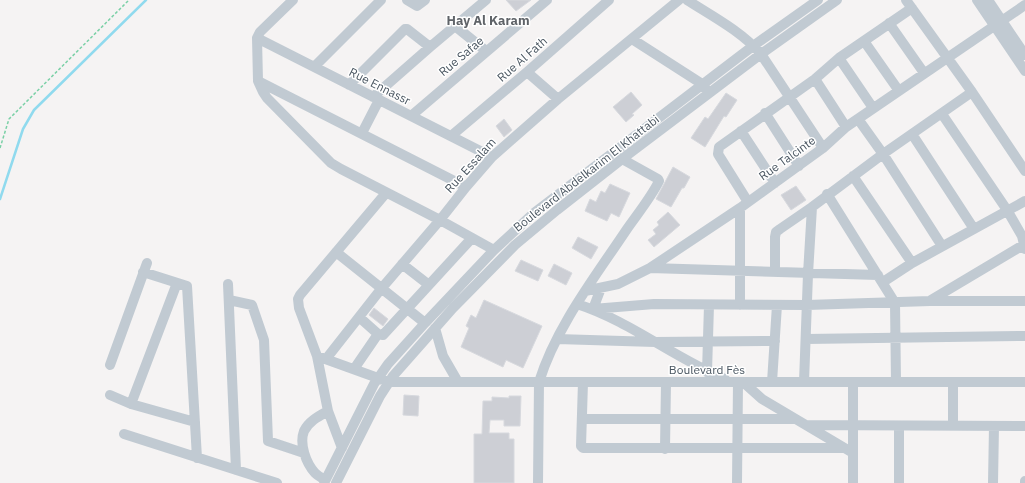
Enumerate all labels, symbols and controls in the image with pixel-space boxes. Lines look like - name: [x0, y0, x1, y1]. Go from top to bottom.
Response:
- district label: Hay Al Karam: [446, 12, 530, 29]
- street label: Rue Safae: [435, 33, 487, 79]
- street label: Rue Al Fath: [494, 33, 550, 85]
- street label: Rue Ennassr: [347, 64, 414, 108]
- street label: Boulevard Abdelkarim El Khattabi: [510, 111, 662, 235]
- street label: Rue Talcinte: [756, 132, 819, 184]
- street label: Rue Essalam: [441, 134, 499, 196]
- street label: Boulevard Fès: [669, 362, 745, 377]

